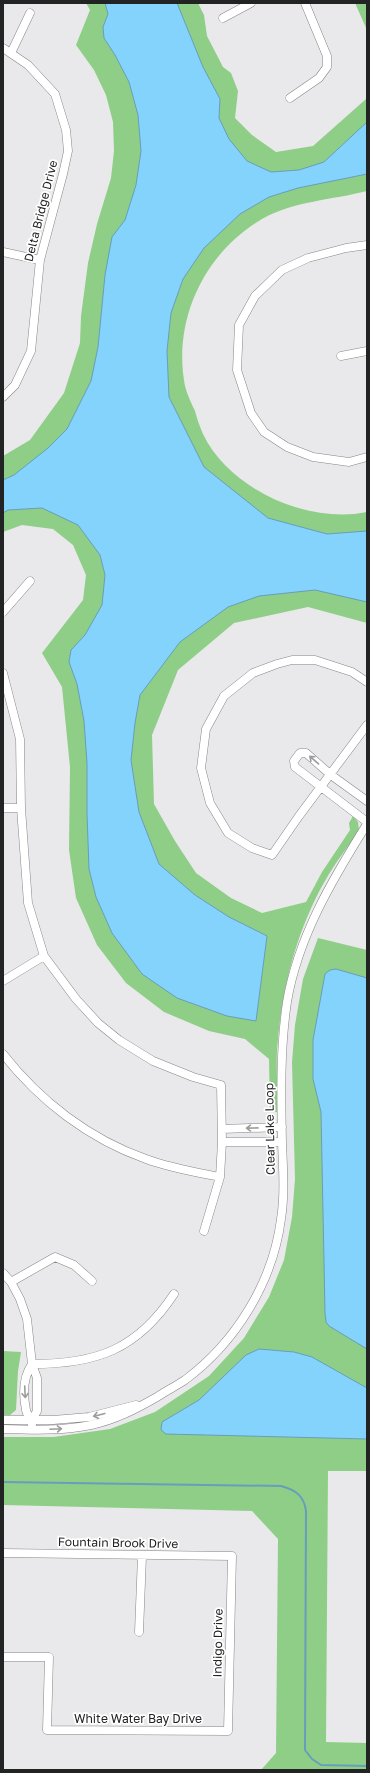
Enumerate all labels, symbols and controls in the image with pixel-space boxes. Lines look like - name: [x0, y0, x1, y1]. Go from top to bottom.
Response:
- street label: Delta Bridge Drive: [21, 159, 60, 263]
- one-way arrow: [309, 756, 319, 765]
- street label: Clear Lake Loop: [261, 1083, 278, 1175]
- one-way arrow: [246, 1124, 259, 1132]
- one-way arrow: [22, 1385, 29, 1398]
- one-way arrow: [93, 1411, 106, 1419]
- one-way arrow: [49, 1426, 62, 1433]
- street label: Fountain Brook Drive: [58, 1534, 178, 1551]
- street label: Indigo Drive: [209, 1608, 226, 1678]
- street label: White Water Bay Drive: [74, 1711, 202, 1726]

